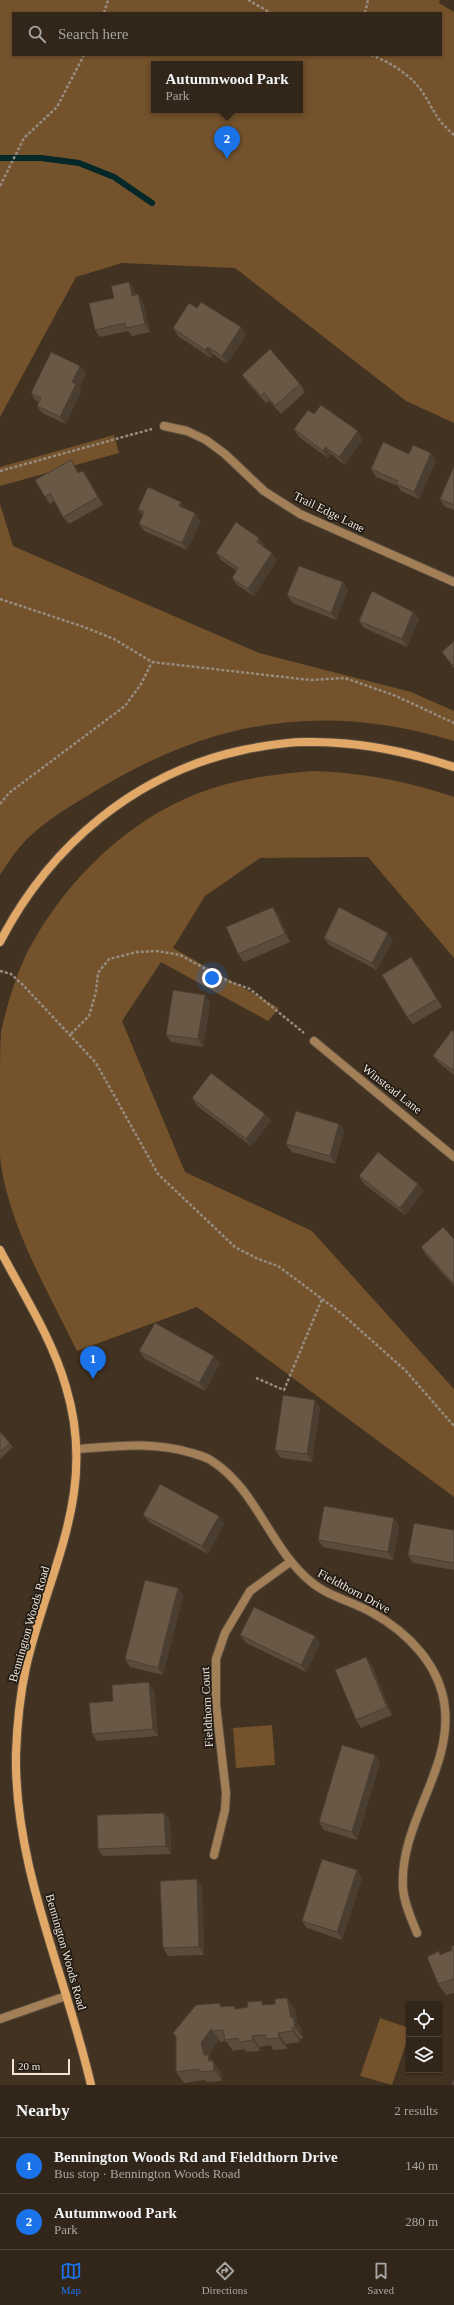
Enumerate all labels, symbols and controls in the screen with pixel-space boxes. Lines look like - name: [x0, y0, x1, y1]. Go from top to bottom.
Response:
- search box: [12, 12, 442, 56]
- icon: search: [26, 23, 48, 45]
- text: Search here: [58, 26, 128, 42]
- popup: [151, 61, 303, 113]
- text: Autumnwood Park: [166, 71, 288, 87]
- text: Park: [166, 88, 189, 103]
- pin: 2: [214, 126, 240, 159]
- street label: Trail Edge Lane: [291, 489, 367, 535]
- your location: [202, 968, 222, 988]
- street label: Winstead Lane: [359, 1061, 425, 1117]
- pin: 1: [80, 1346, 106, 1379]
- street label: Bennington Woods Road: [6, 1564, 52, 1684]
- street label: Fieldthorn Drive: [315, 1566, 393, 1616]
- street label: Fieldthorn Court: [198, 1666, 216, 1747]
- street label: Bennington Woods Road: [43, 1892, 89, 2012]
- map controls: [406, 2001, 442, 2073]
- button: locate: [406, 2001, 442, 2037]
- button: layers: [406, 2037, 442, 2073]
- scale bar: [12, 2057, 70, 2076]
- text: 20 m: [18, 2060, 40, 2072]
- text: Nearby: [16, 2101, 70, 2120]
- text: 2 results: [394, 2103, 438, 2118]
- text: Bennington Woods Rd and Fieldthorn Drive: [54, 2149, 338, 2165]
- text: 1: [26, 2158, 32, 2173]
- text: 140 m: [405, 2158, 438, 2173]
- text: Bus stop · Bennington Woods Road: [54, 2166, 240, 2181]
- text: Autumnwood Park: [54, 2205, 177, 2221]
- text: 2: [26, 2214, 32, 2229]
- text: 280 m: [405, 2214, 438, 2229]
- text: Park: [54, 2222, 78, 2237]
- tab: Map: [60, 2260, 82, 2296]
- tab: Directions: [202, 2260, 247, 2296]
- tab: Saved: [367, 2260, 394, 2296]

